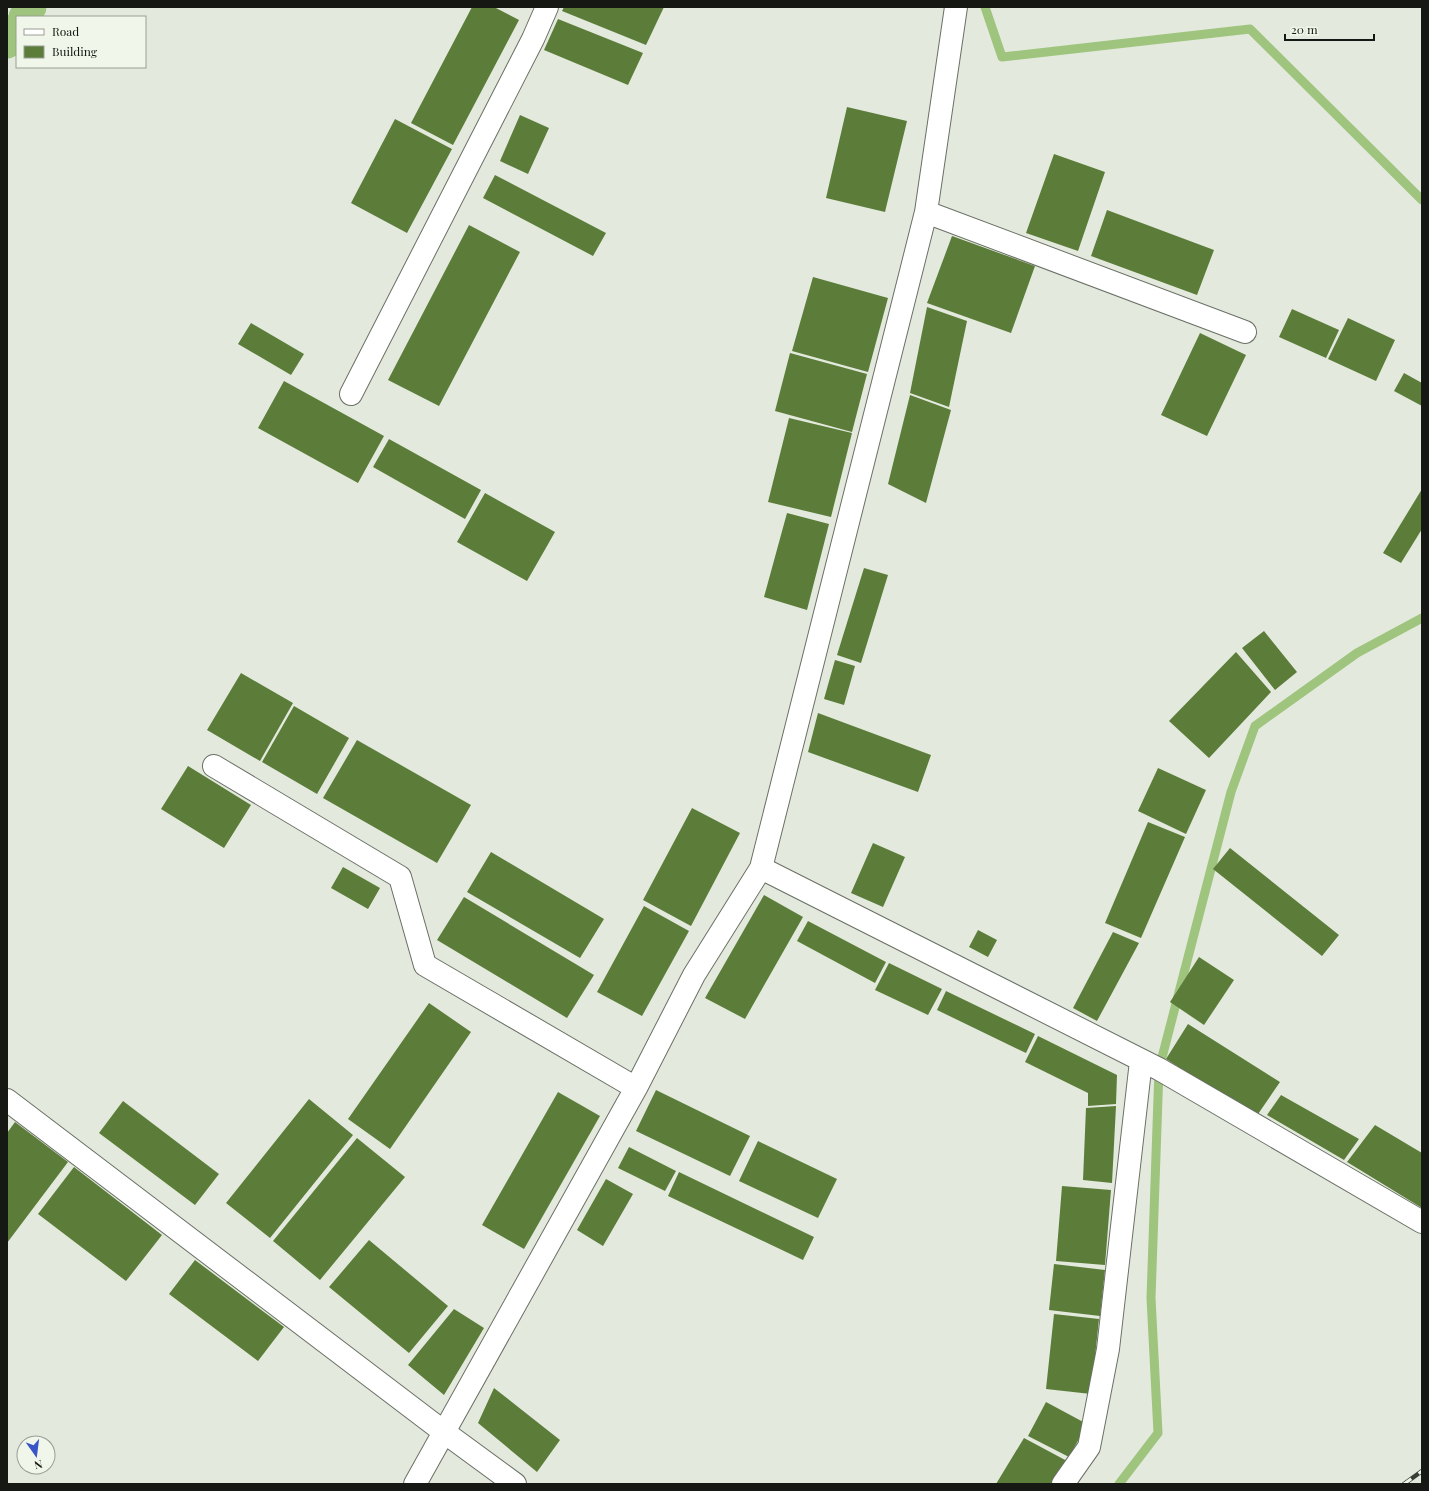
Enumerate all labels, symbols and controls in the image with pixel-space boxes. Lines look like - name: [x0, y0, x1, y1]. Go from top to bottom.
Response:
- legend: [16, 16, 146, 68]
- scale bar: [1285, 16, 1374, 42]
- text: 20 m: [1291, 21, 1318, 37]
- text: Road: [52, 23, 79, 39]
- text: Building: [52, 43, 98, 59]
- north arrow: [16, 1435, 56, 1475]
- text: N: [33, 1457, 44, 1473]

